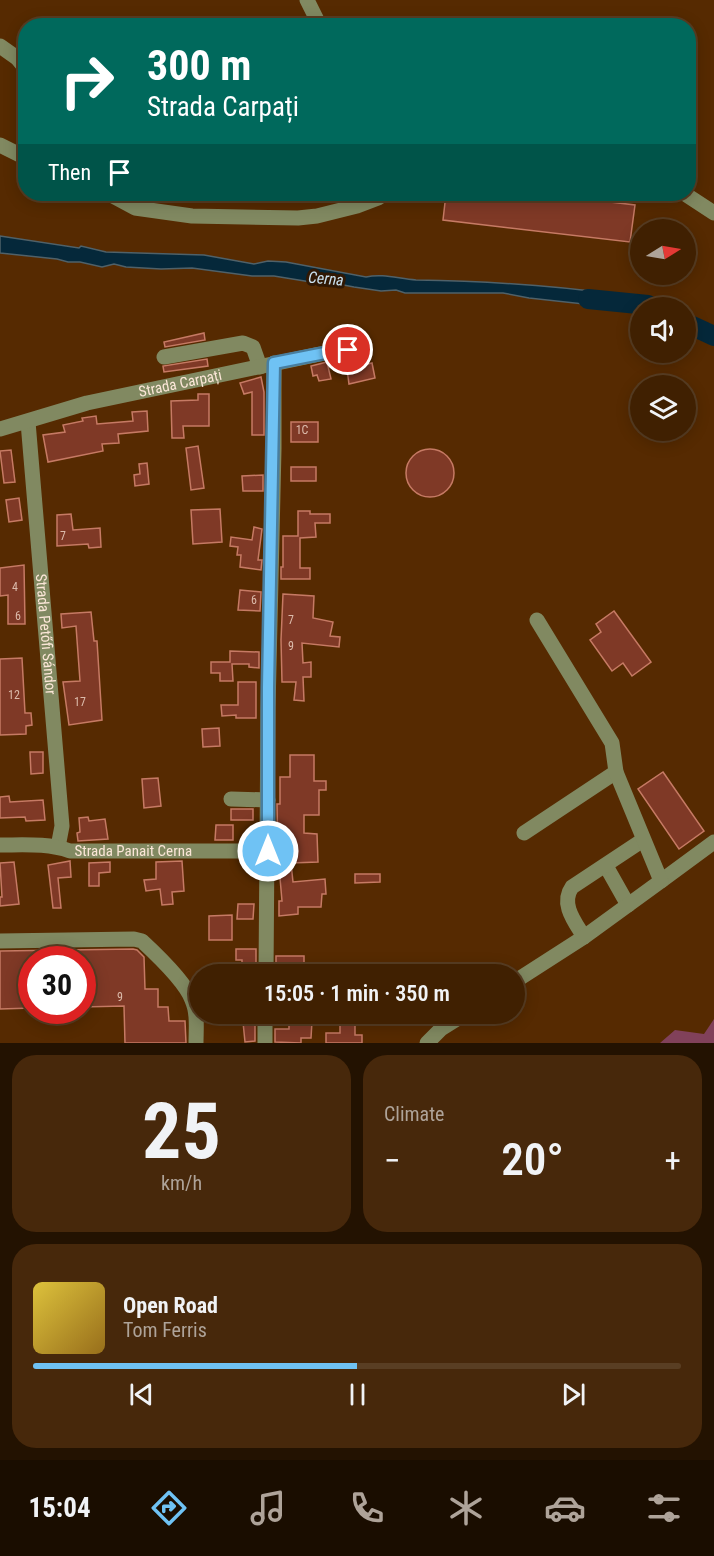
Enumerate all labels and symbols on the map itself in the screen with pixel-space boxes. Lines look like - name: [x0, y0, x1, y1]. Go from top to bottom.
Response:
- north arrow: [630, 219, 696, 285]
- water label: Cerna: [307, 267, 345, 290]
- pin: [322, 324, 373, 375]
- street label: Strada Carpați: [137, 366, 223, 401]
- house number: 1C: [296, 423, 309, 437]
- house number: 7: [60, 529, 66, 543]
- street label: Strada Petőfi Sándor: [32, 573, 60, 696]
- house number: 4: [12, 580, 18, 594]
- house number: 6: [251, 593, 257, 607]
- house number: 6: [15, 609, 21, 623]
- house number: 7: [288, 613, 294, 627]
- house number: 9: [288, 639, 294, 653]
- house number: 12: [8, 688, 20, 702]
- house number: 17: [74, 695, 86, 709]
- position arrow: [236, 819, 300, 883]
- street label: Strada Panait Cerna: [75, 842, 192, 860]
- speed limit sign: 30: [18, 946, 96, 1024]
- house number: 9: [117, 990, 123, 1004]

